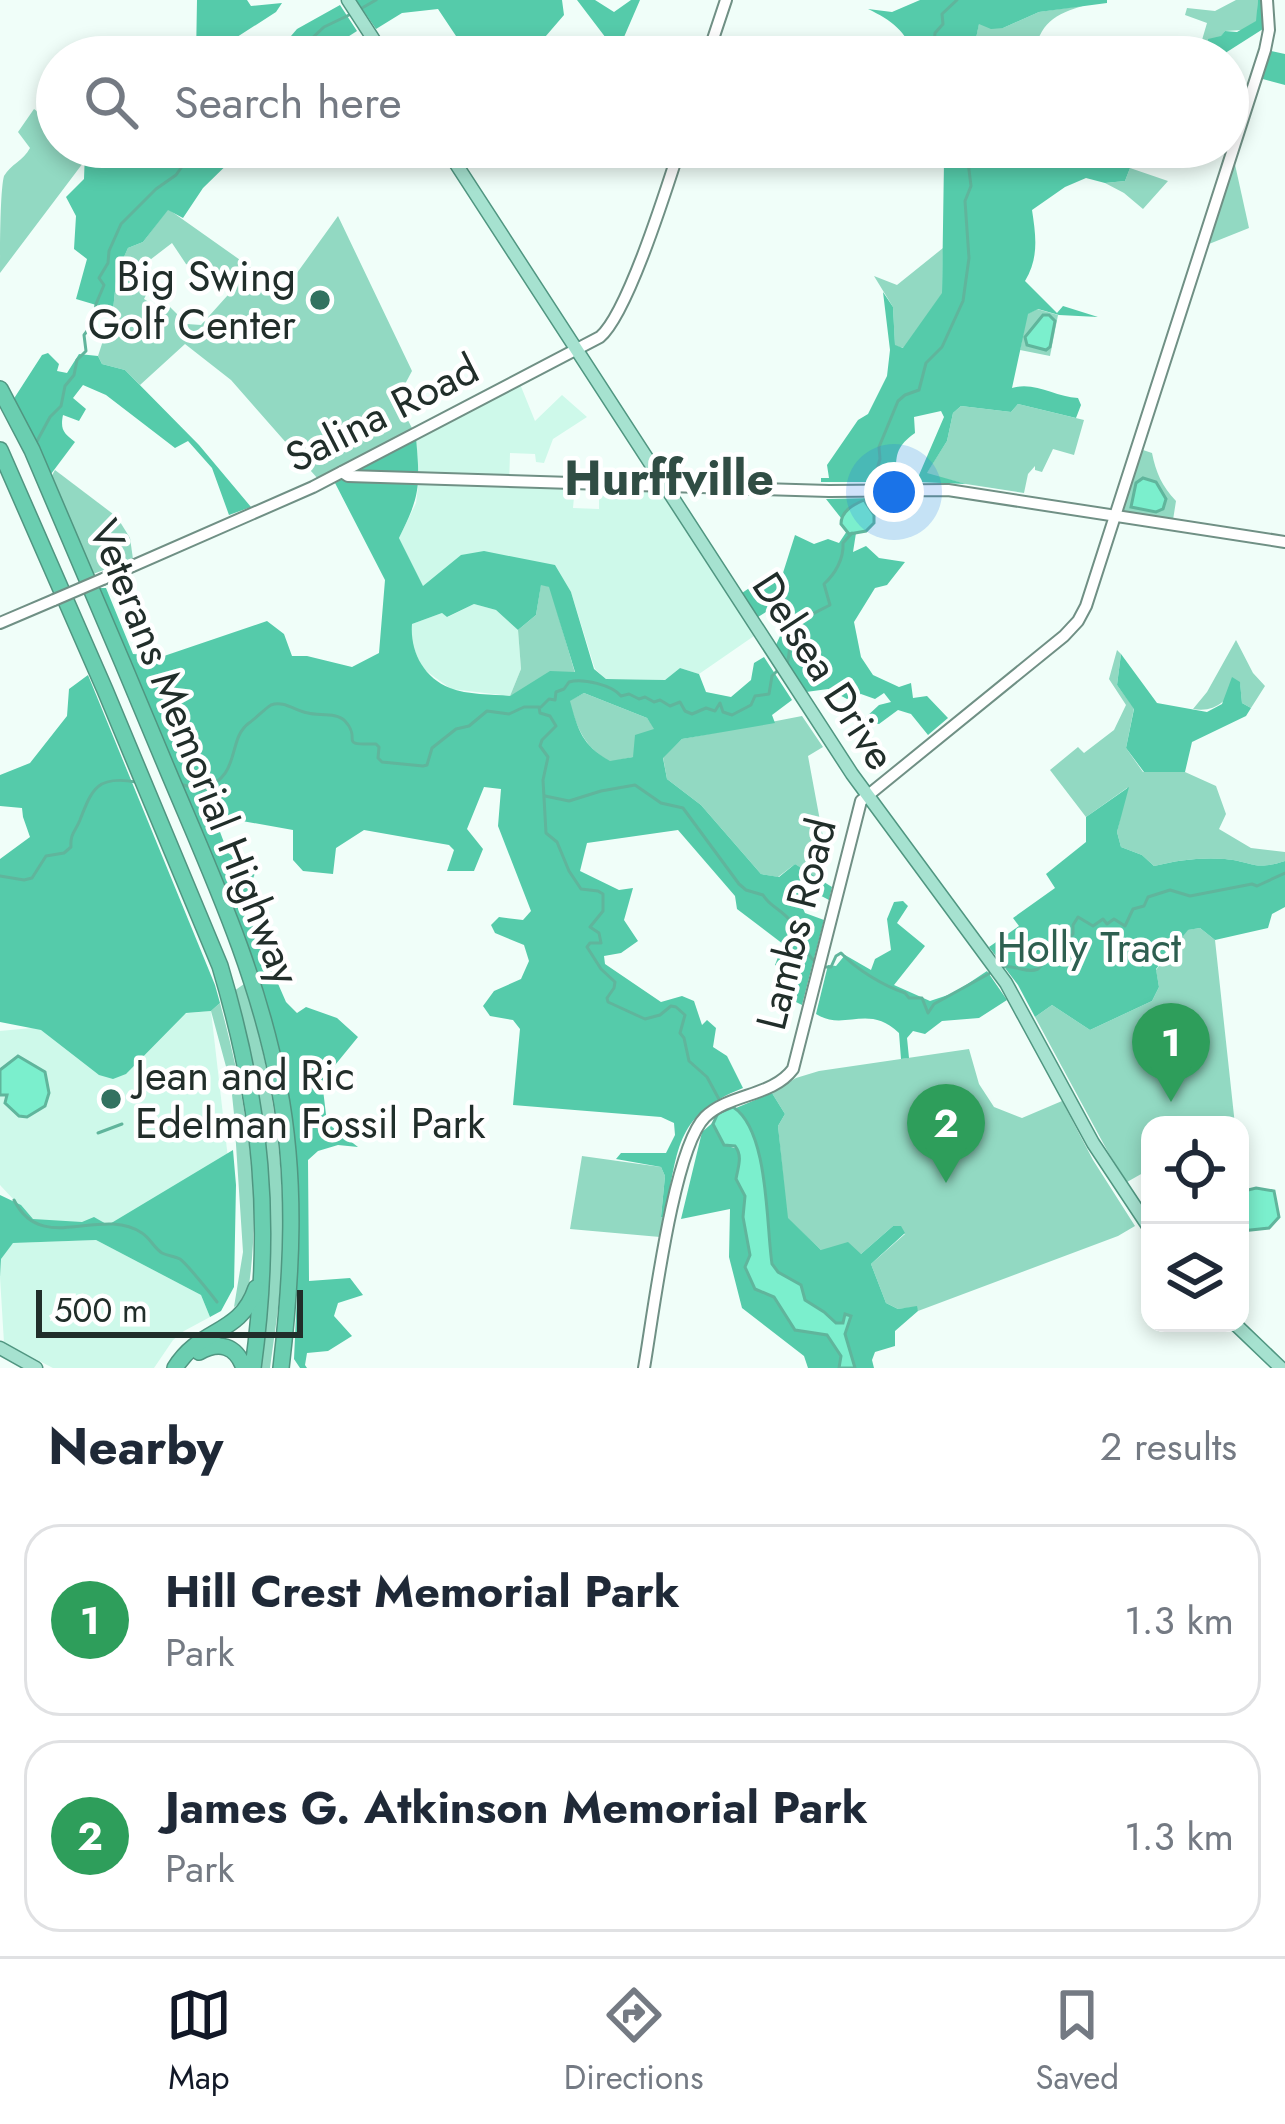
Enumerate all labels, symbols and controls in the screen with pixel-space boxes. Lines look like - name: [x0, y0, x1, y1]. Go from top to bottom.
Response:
- search box: [36, 36, 1249, 168]
- icon: search: [78, 69, 144, 135]
- text: Search here: [174, 70, 402, 135]
- place label: Big Swing Golf Center: [88, 246, 297, 355]
- marker: Big Swing Golf Center: [307, 287, 333, 313]
- street label: Salina Road: [275, 338, 489, 488]
- district label: Hurffville: [564, 444, 774, 513]
- your location: [864, 462, 924, 522]
- street label: Veterans Memorial Highway: [74, 510, 317, 994]
- street label: Delsea Drive: [737, 560, 911, 782]
- street label: Lambs Road: [740, 812, 852, 1036]
- park label: Holly Tract: [997, 917, 1181, 978]
- pin: 1: [1132, 1003, 1210, 1102]
- place label: Jean and Ric Edelman Fossil Park: [130, 1045, 486, 1154]
- pin: 2: [907, 1084, 985, 1183]
- marker: Jean and Ric Edelman Fossil Park: [98, 1086, 124, 1112]
- map controls: [1141, 1116, 1249, 1332]
- button: locate: [1141, 1116, 1249, 1224]
- button: layers: [1141, 1224, 1249, 1332]
- scale bar: [36, 1284, 303, 1337]
- text: 500 m: [54, 1287, 148, 1334]
- text: Nearby: [48, 1409, 223, 1483]
- text: 2 results: [1100, 1418, 1237, 1475]
- text: Hill Crest Memorial Park: [165, 1559, 680, 1624]
- text: 1: [80, 1592, 100, 1649]
- text: 1.3 km: [1124, 1592, 1234, 1649]
- text: Park: [165, 1624, 235, 1681]
- text: James G. Atkinson Memorial Park: [165, 1775, 868, 1840]
- text: 2: [77, 1808, 103, 1865]
- text: 1.3 km: [1124, 1808, 1234, 1865]
- text: Park: [165, 1840, 235, 1897]
- tab: Map: [166, 1982, 232, 2101]
- tab: Directions: [564, 1982, 704, 2101]
- tab: Saved: [1035, 1982, 1119, 2101]

